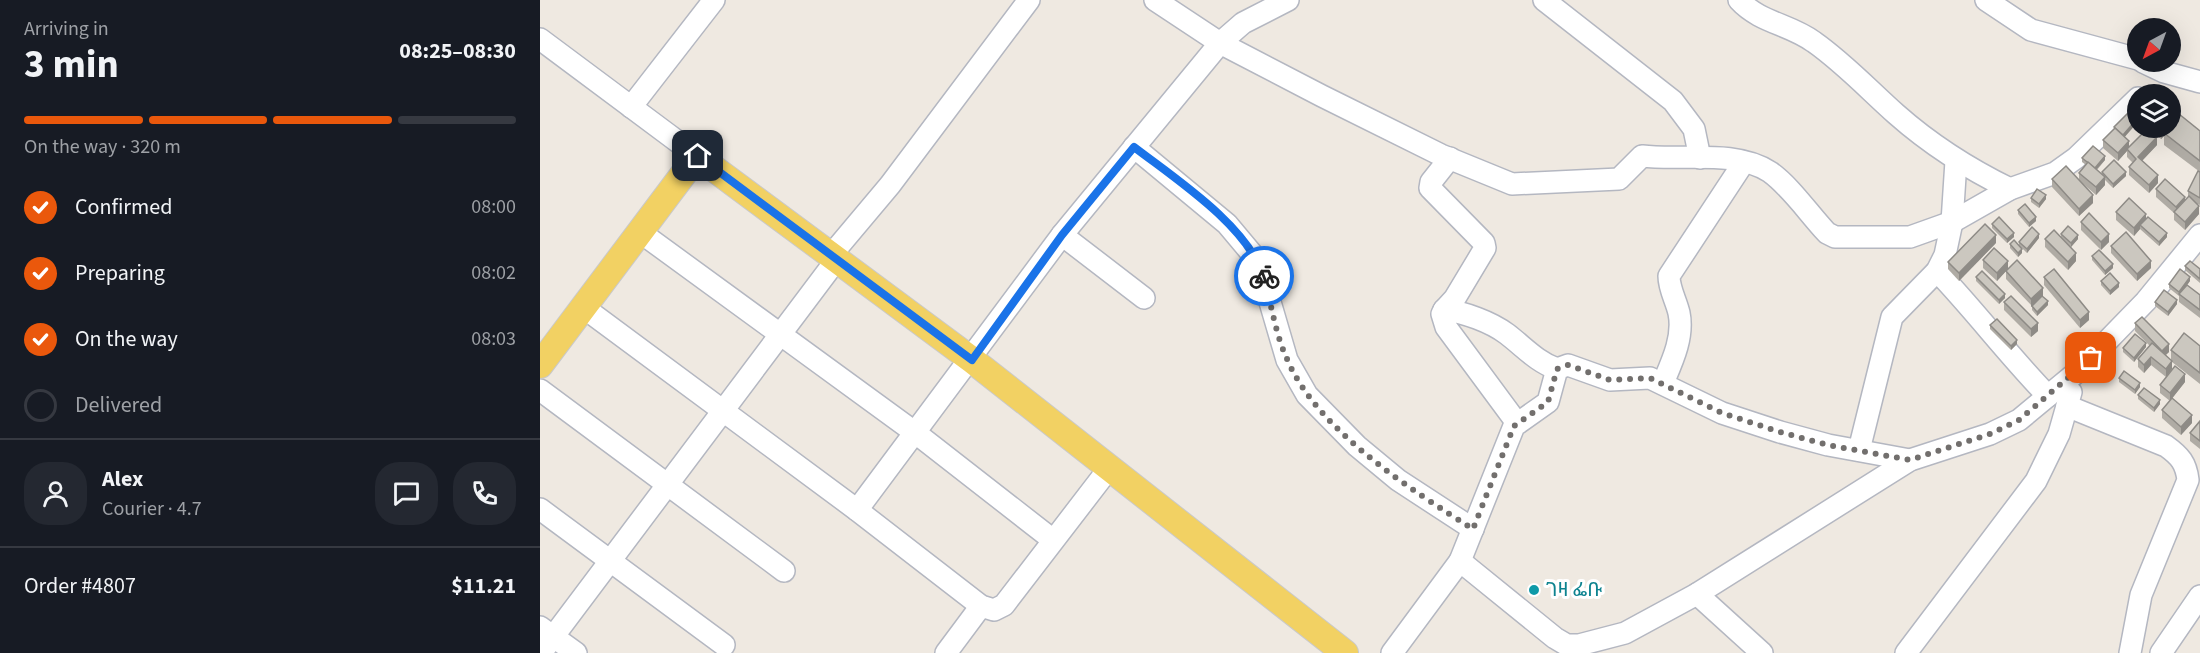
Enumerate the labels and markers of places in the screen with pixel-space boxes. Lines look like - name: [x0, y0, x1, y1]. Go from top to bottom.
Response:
- pin: [672, 130, 723, 181]
- pin: [2065, 332, 2116, 383]
- place label: ገዛ ፌቡ: [1546, 576, 1602, 604]
- marker: ገዛ ፌቡ: [1527, 583, 1541, 597]

